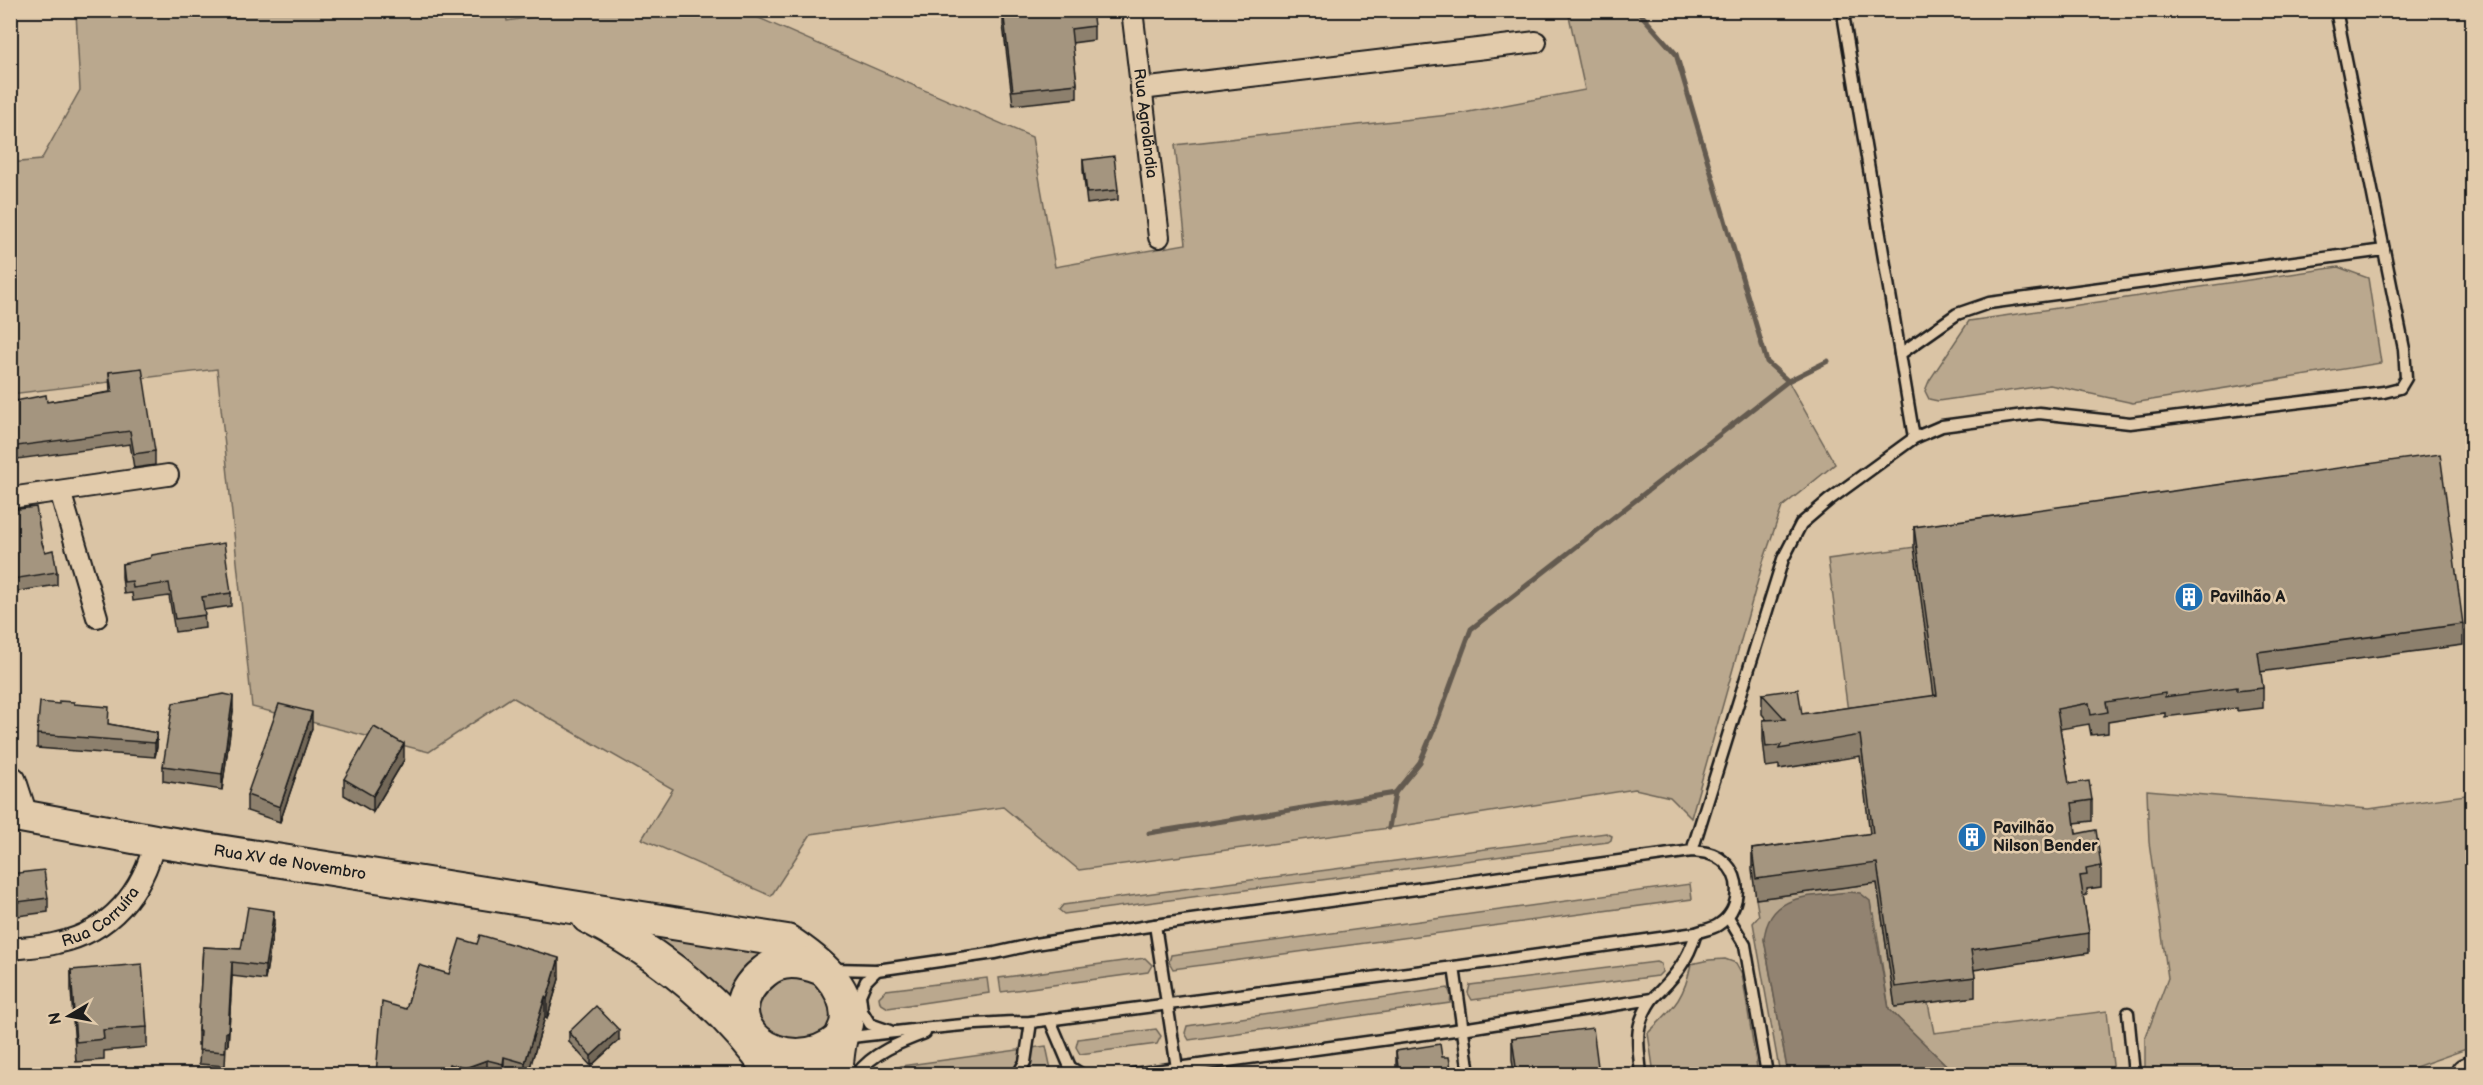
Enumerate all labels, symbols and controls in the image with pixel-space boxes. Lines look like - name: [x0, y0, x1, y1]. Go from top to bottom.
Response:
- street label: Rua Agrolândia: [1130, 67, 1161, 179]
- building icon: Pavilhão A: [2173, 581, 2205, 613]
- place label: Pavilhão A: [2210, 588, 2285, 607]
- place label: Pavilhão Nilson Bender: [1993, 819, 2098, 856]
- building icon: Pavilhão Nilson Bender: [1956, 821, 1988, 853]
- street label: Rua XV de Novembro: [212, 841, 367, 884]
- street label: Rua Corruíra: [59, 883, 143, 951]
- north arrow: [39, 986, 99, 1046]
- text: N: [45, 1011, 66, 1026]

